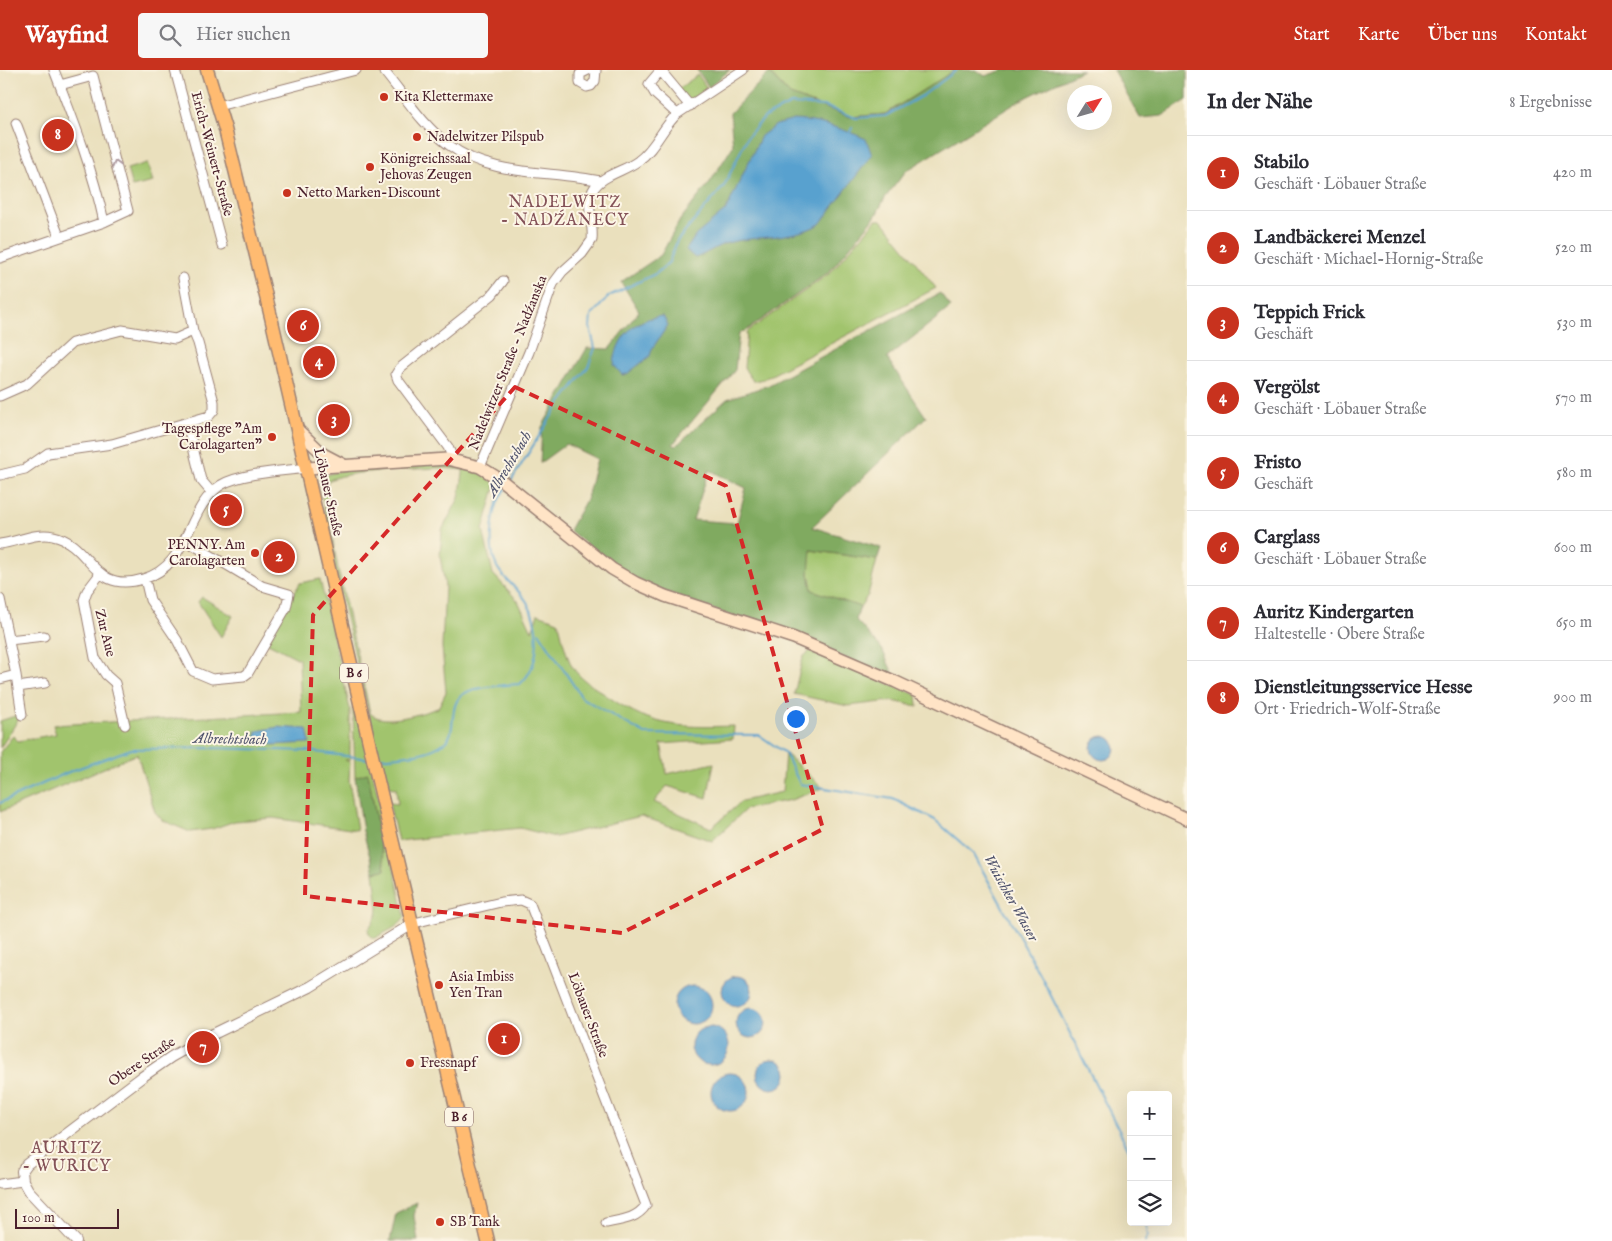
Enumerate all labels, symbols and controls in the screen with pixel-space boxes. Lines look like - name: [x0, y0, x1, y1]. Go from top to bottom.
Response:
- search box: [138, 13, 488, 58]
- text: Wayfind: [25, 20, 108, 51]
- icon: search: [156, 21, 184, 49]
- text: Hier suchen: [196, 23, 291, 47]
- text: Start: [1294, 24, 1330, 47]
- text: Karte: [1358, 24, 1400, 47]
- text: Über uns: [1428, 24, 1497, 47]
- text: Kontakt: [1525, 24, 1587, 47]
- north arrow: [1067, 85, 1112, 130]
- place label: Kita Klettermaxe: [394, 88, 494, 106]
- text: In der Nähe: [1207, 89, 1313, 116]
- street label: Erich-Weinert-Straße: [187, 90, 237, 219]
- marker: Kita Klettermaxe: [378, 91, 390, 103]
- text: 8 Ergebnisse: [1509, 93, 1592, 113]
- pin: 8: [42, 116, 74, 154]
- place label: Nadelwitzer Pilspub: [427, 128, 544, 146]
- marker: Nadelwitzer Pilspub: [411, 131, 423, 143]
- place label: Königreichssaal Jehovas Zeugen: [378, 150, 472, 184]
- text: Stabilo: [1254, 151, 1309, 175]
- one-way arrow: [111, 160, 122, 169]
- marker: Königreichssaal Jehovas Zeugen: [364, 161, 376, 173]
- text: 1: [1220, 163, 1226, 183]
- text: 420 m: [1553, 163, 1592, 183]
- text: Geschäft · Löbauer Straße: [1254, 175, 1427, 195]
- place label: Netto Marken-Discount: [297, 184, 441, 202]
- marker: Netto Marken-Discount: [281, 187, 293, 199]
- district label: NADELWITZ - NADŹANECY: [501, 193, 629, 231]
- text: Landbäckerei Menzel: [1254, 226, 1425, 250]
- text: 2: [1219, 238, 1227, 258]
- text: 520 m: [1555, 238, 1592, 258]
- text: Geschäft · Michael-Hornig-Straße: [1254, 250, 1483, 270]
- street label: Nadelwitzer Straße - Nadźanska: [465, 272, 552, 453]
- text: Teppich Frick: [1254, 301, 1365, 325]
- pin: 6: [287, 307, 319, 345]
- text: 3: [1220, 313, 1226, 333]
- text: 530 m: [1557, 313, 1592, 333]
- text: Geschäft: [1254, 325, 1313, 345]
- pin: 4: [303, 343, 335, 381]
- text: Vergölst: [1254, 376, 1320, 400]
- text: 4: [1219, 388, 1227, 408]
- text: 570 m: [1555, 388, 1592, 408]
- text: Geschäft · Löbauer Straße: [1254, 400, 1427, 420]
- pin: 3: [318, 401, 350, 439]
- place label: Tagespflege "Am Carolagarten": [162, 420, 262, 454]
- water label: Albrechtsbach: [481, 427, 536, 502]
- marker: Tagespflege "Am Carolagarten": [266, 431, 278, 443]
- street label: Löbauer Straße: [309, 446, 347, 538]
- text: Fristo: [1254, 451, 1301, 475]
- text: 5: [1220, 463, 1226, 483]
- text: 580 m: [1556, 463, 1592, 483]
- text: Geschäft: [1254, 475, 1313, 495]
- pin: 5: [210, 491, 242, 529]
- text: Carglass: [1254, 526, 1320, 550]
- place label: PENNY. Am Carolagarten: [167, 536, 246, 570]
- pin: 2: [263, 538, 295, 576]
- text: 6: [1220, 538, 1226, 558]
- text: 600 m: [1554, 538, 1592, 558]
- marker: PENNY. Am Carolagarten: [249, 547, 261, 559]
- text: Geschäft · Löbauer Straße: [1254, 550, 1427, 570]
- text: Auritz Kindergarten: [1254, 601, 1414, 625]
- street label: Zur Aue: [90, 607, 120, 659]
- text: 7: [1219, 613, 1227, 633]
- text: 650 m: [1556, 613, 1592, 633]
- text: Haltestelle · Obere Straße: [1254, 625, 1425, 645]
- road number: B 6: [340, 664, 368, 682]
- text: Dienstleitungsservice Hesse: [1254, 676, 1472, 700]
- text: 8: [1220, 688, 1226, 708]
- text: 900 m: [1553, 688, 1592, 708]
- text: Ort · Friedrich-Wolf-Straße: [1254, 700, 1441, 720]
- your location: [783, 706, 809, 732]
- water label: Albrechtsbach: [191, 729, 267, 749]
- water label: Wuischker Wasser: [979, 851, 1043, 946]
- place label: Asia Imbiss Yen Tran: [448, 968, 514, 1002]
- street label: Löbauer Straße: [563, 970, 613, 1061]
- marker: Asia Imbiss Yen Tran: [433, 979, 445, 991]
- pin: 1: [488, 1020, 520, 1058]
- pin: 7: [187, 1028, 219, 1066]
- street label: Obere Straße: [105, 1033, 179, 1091]
- place label: Fressnapf: [420, 1054, 479, 1072]
- marker: Fressnapf: [404, 1057, 416, 1069]
- map controls: [1127, 1091, 1172, 1226]
- button: +: [1127, 1091, 1172, 1136]
- road number: B 6: [445, 1108, 473, 1126]
- button: −: [1127, 1136, 1172, 1181]
- district label: AURITZ - WURICY: [23, 1139, 112, 1177]
- button: layers: [1127, 1181, 1172, 1226]
- scale bar: [15, 1206, 119, 1229]
- text: 100 m: [22, 1209, 55, 1227]
- place label: SB Tank: [450, 1213, 500, 1231]
- marker: SB Tank: [434, 1216, 446, 1228]

